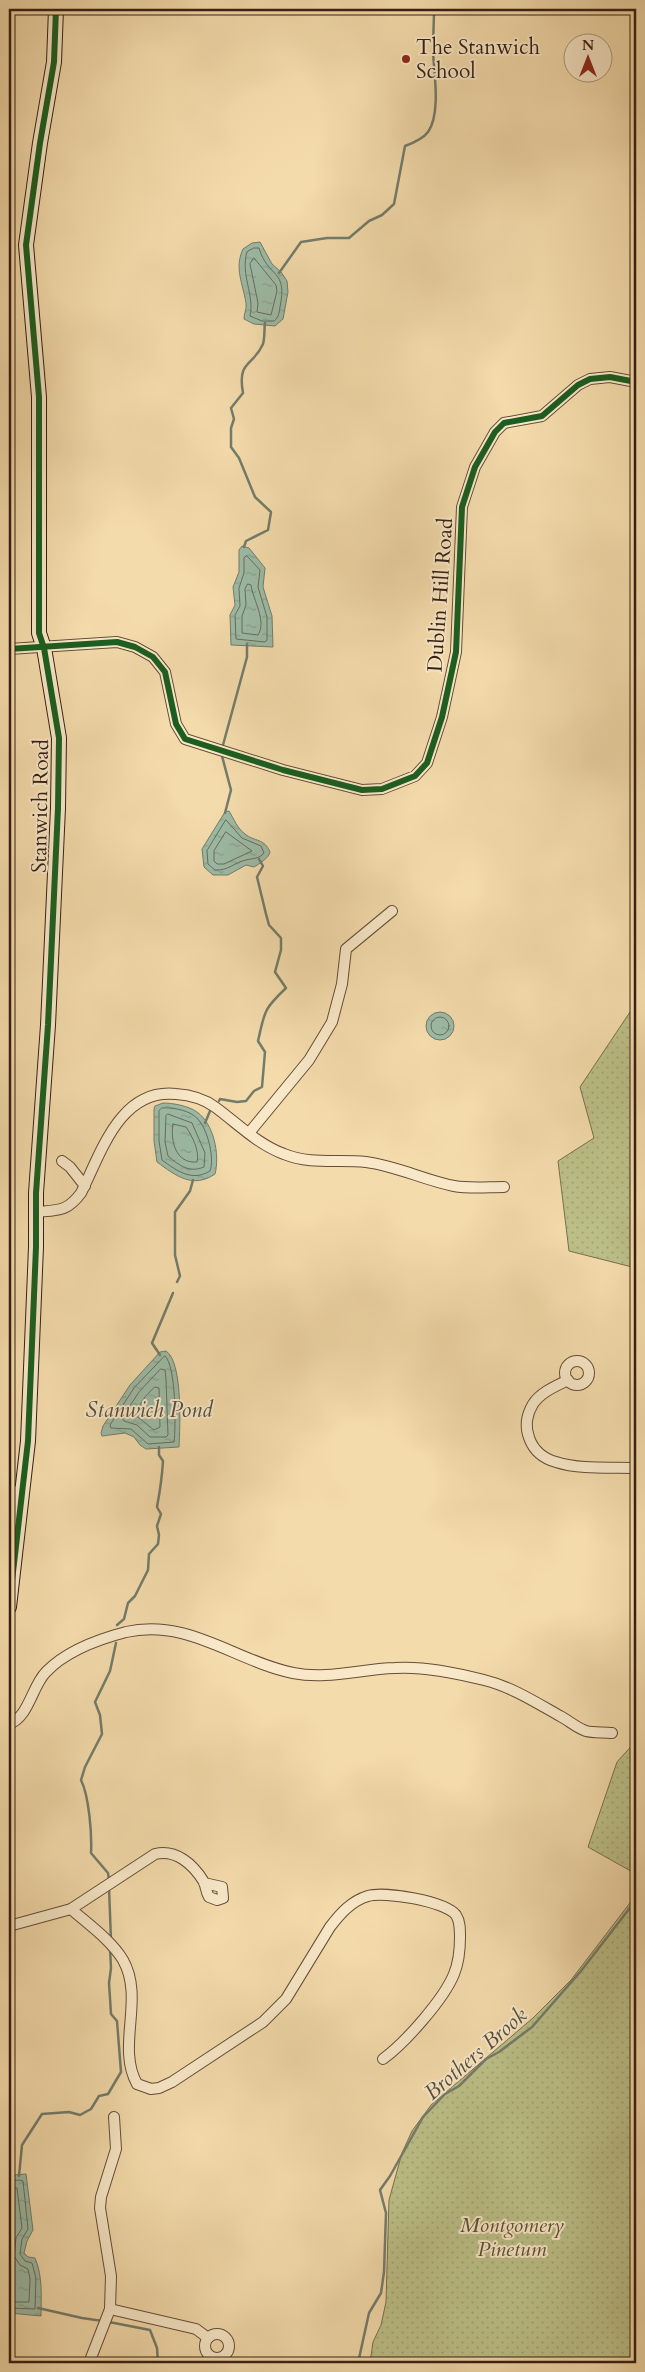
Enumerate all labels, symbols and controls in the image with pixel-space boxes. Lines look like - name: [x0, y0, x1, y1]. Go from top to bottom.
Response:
- north arrow: [562, 32, 612, 82]
- place label: The Stanwich School: [416, 33, 541, 86]
- text: N: [582, 36, 594, 55]
- marker: The Stanwich School: [400, 53, 412, 65]
- street label: Dublin Hill Road: [421, 517, 460, 673]
- street label: Stanwich Road: [25, 739, 56, 873]
- water label: Stanwich Pond: [85, 1395, 214, 1425]
- water label: Brothers Brook: [418, 2001, 534, 2107]
- park label: Montgomery Pinetum: [460, 2211, 564, 2264]

